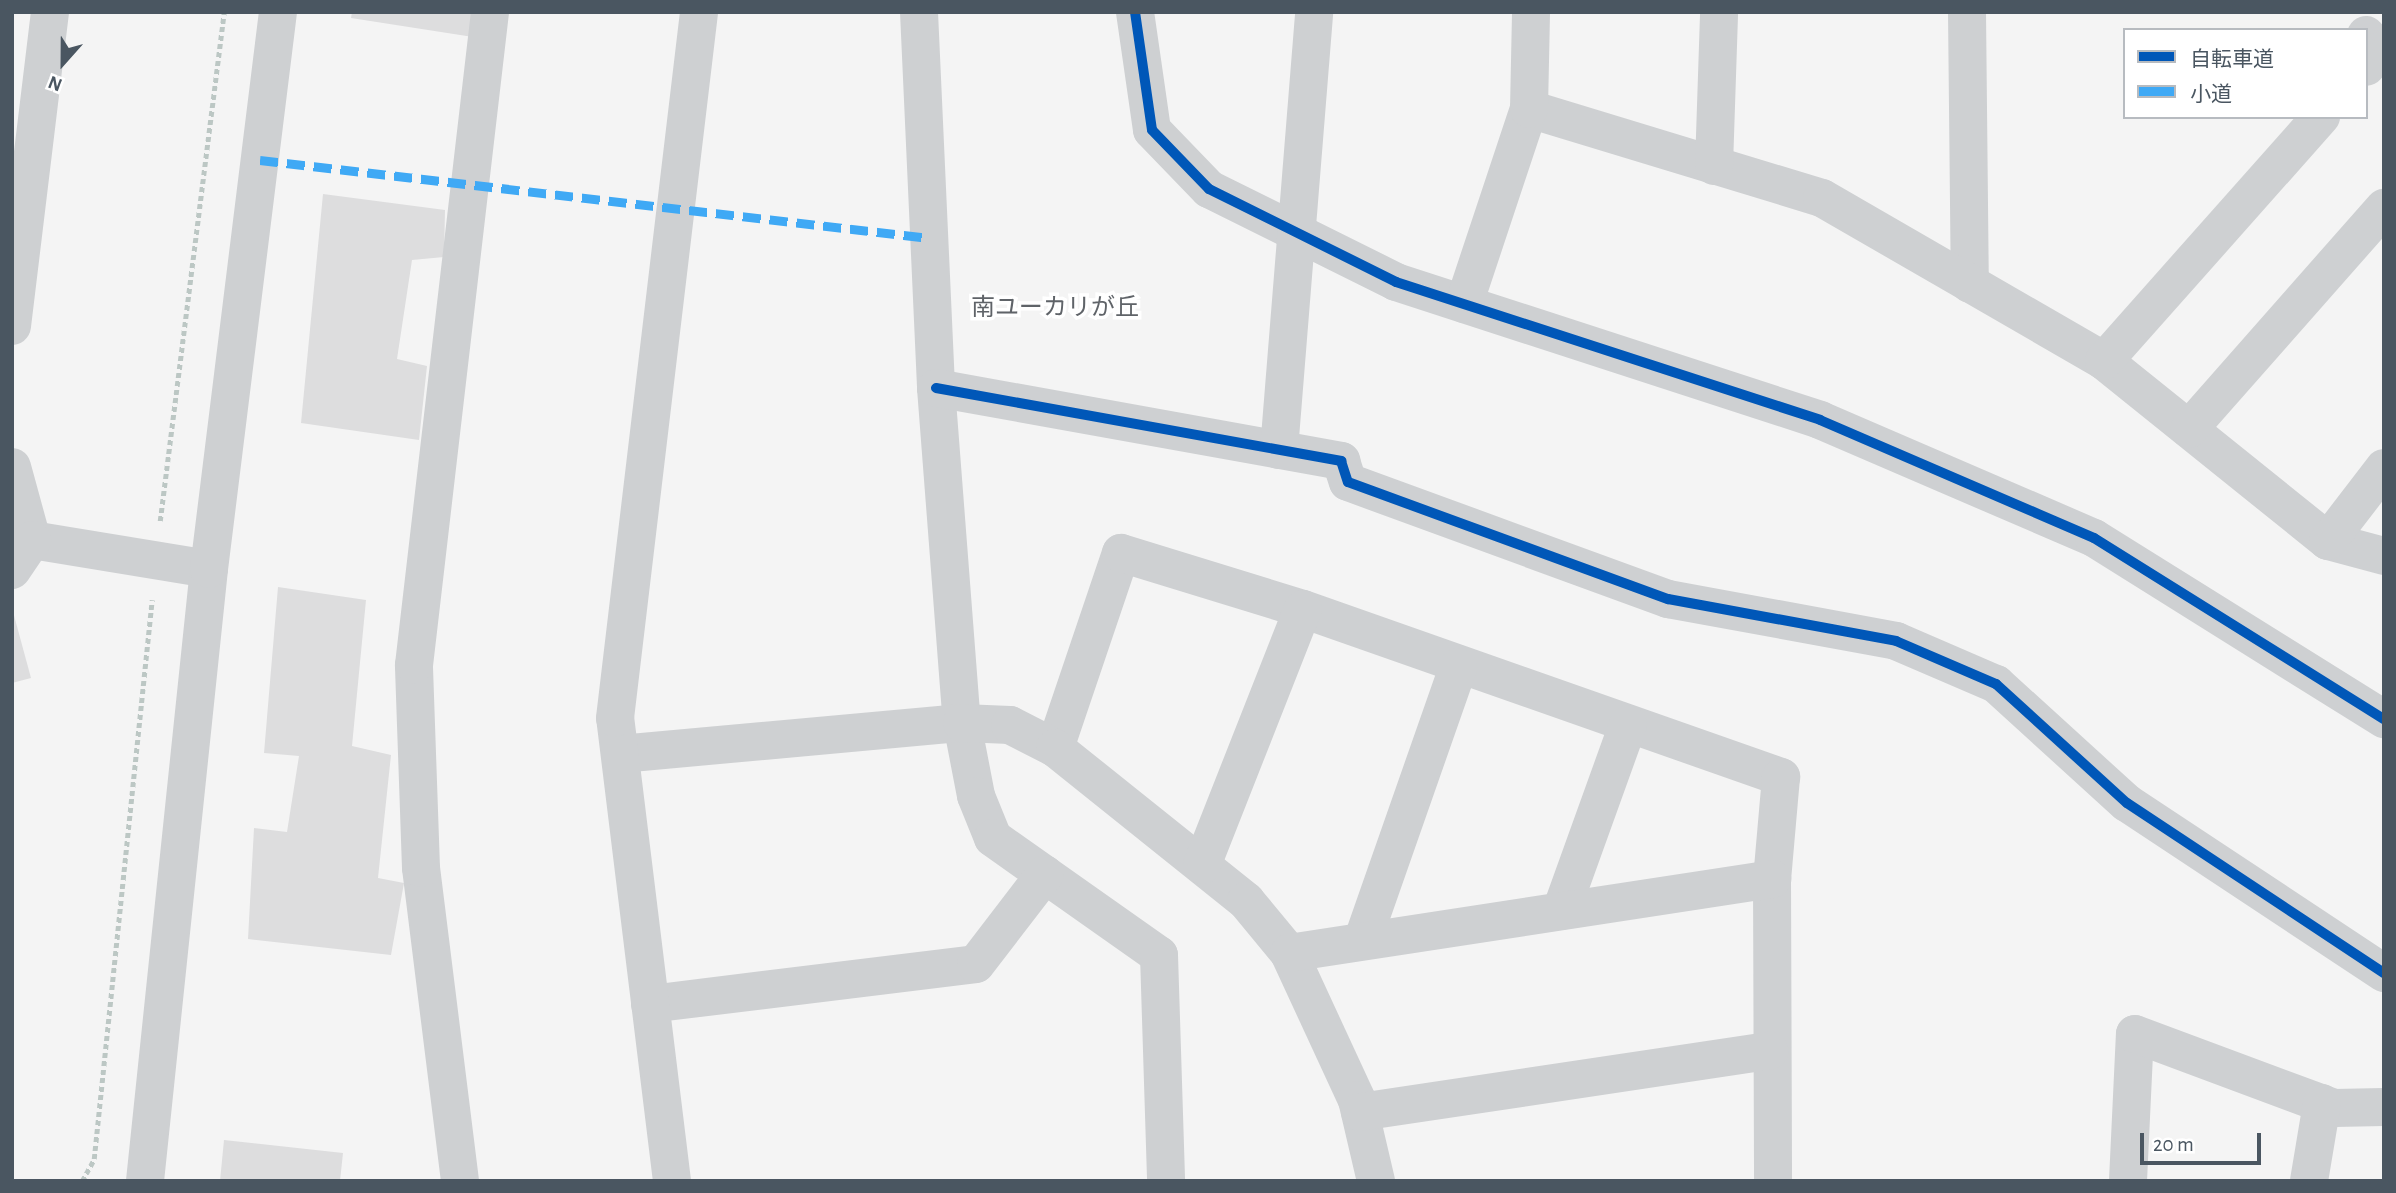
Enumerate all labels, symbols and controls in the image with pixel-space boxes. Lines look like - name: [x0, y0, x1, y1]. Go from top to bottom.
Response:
- north arrow: [28, 28, 98, 98]
- legend: [2123, 28, 2368, 119]
- text: 自転車道: [2190, 49, 2274, 70]
- text: N: [46, 72, 65, 94]
- text: 小道: [2190, 84, 2232, 105]
- district label: 南ユーカリが丘: [971, 295, 1139, 323]
- scale bar: [2144, 1120, 2265, 1164]
- text: 20 m: [2153, 1134, 2194, 1155]

